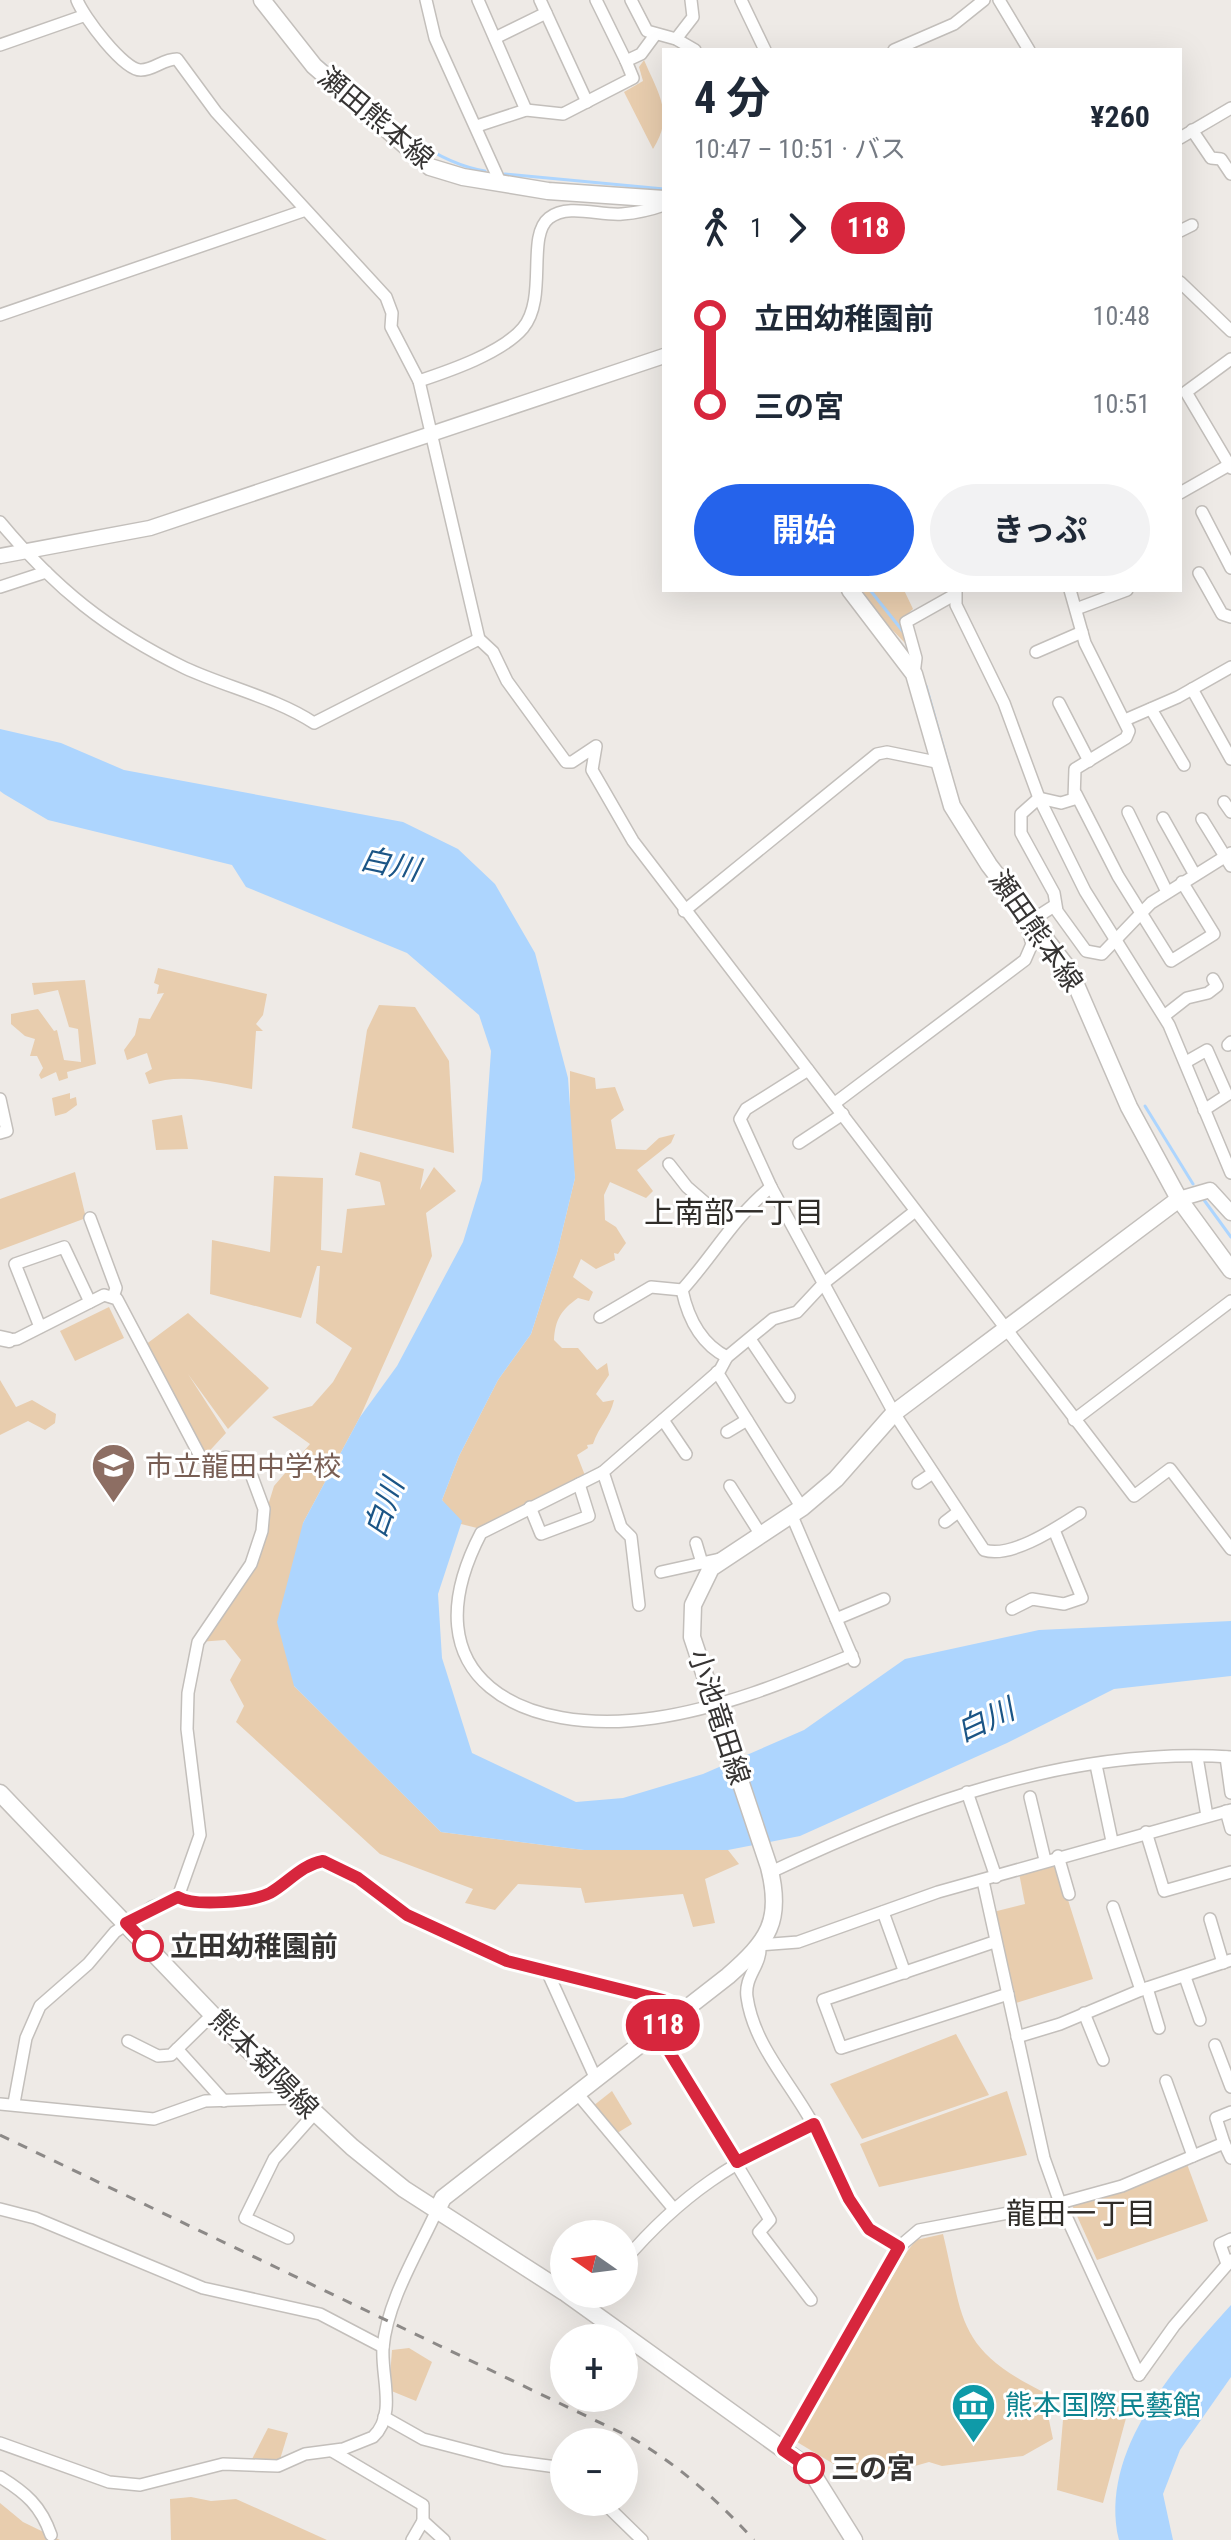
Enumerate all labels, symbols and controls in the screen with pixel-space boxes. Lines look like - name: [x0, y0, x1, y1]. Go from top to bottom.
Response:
- street label: 瀬田熊本線: [312, 60, 440, 176]
- text: 4 分: [694, 72, 770, 124]
- text: ¥260: [1090, 99, 1150, 134]
- text: 10:47 – 10:51 · バス: [694, 134, 906, 164]
- icon: walk: [694, 206, 738, 250]
- icon: forward: [775, 206, 819, 250]
- text: 118: [847, 211, 889, 244]
- text: 1: [750, 213, 763, 243]
- text: 立田幼稚園前: [754, 301, 934, 336]
- text: 10:48: [1093, 301, 1150, 331]
- text: 三の宮: [754, 389, 844, 424]
- text: 10:51: [1093, 389, 1150, 419]
- button: 開始: [694, 484, 914, 576]
- button: きっぷ: [930, 484, 1150, 576]
- water label: 白川: [357, 841, 426, 888]
- street label: 瀬田熊本線: [982, 864, 1090, 998]
- district label: 上南部一丁目: [644, 1195, 824, 1230]
- school or university icon: 市立龍田中学校: [90, 1442, 138, 1505]
- place label: 市立龍田中学校: [145, 1450, 341, 1483]
- water label: 白川: [357, 1471, 412, 1542]
- street label: 小池竜田線: [682, 1645, 756, 1789]
- water label: 白川: [950, 1690, 1022, 1749]
- place label: 立田幼稚園前: [170, 1930, 338, 1963]
- marker: 立田幼稚園前: [133, 1931, 163, 1961]
- line badge: 118: [617, 1999, 709, 2051]
- street label: 熊本菊陽線: [203, 2003, 325, 2125]
- text: 118: [642, 2008, 684, 2041]
- district label: 龍田一丁目: [1006, 2196, 1156, 2231]
- north arrow: [550, 2220, 638, 2308]
- map controls: [550, 2220, 638, 2516]
- button: +: [550, 2324, 638, 2412]
- museum icon: 熊本国際民藝館: [950, 2381, 998, 2444]
- place label: 熊本国際民藝館: [1005, 2389, 1201, 2422]
- button: −: [550, 2428, 638, 2516]
- place label: 三の宮: [831, 2452, 915, 2485]
- marker: 三の宮: [794, 2453, 824, 2483]

